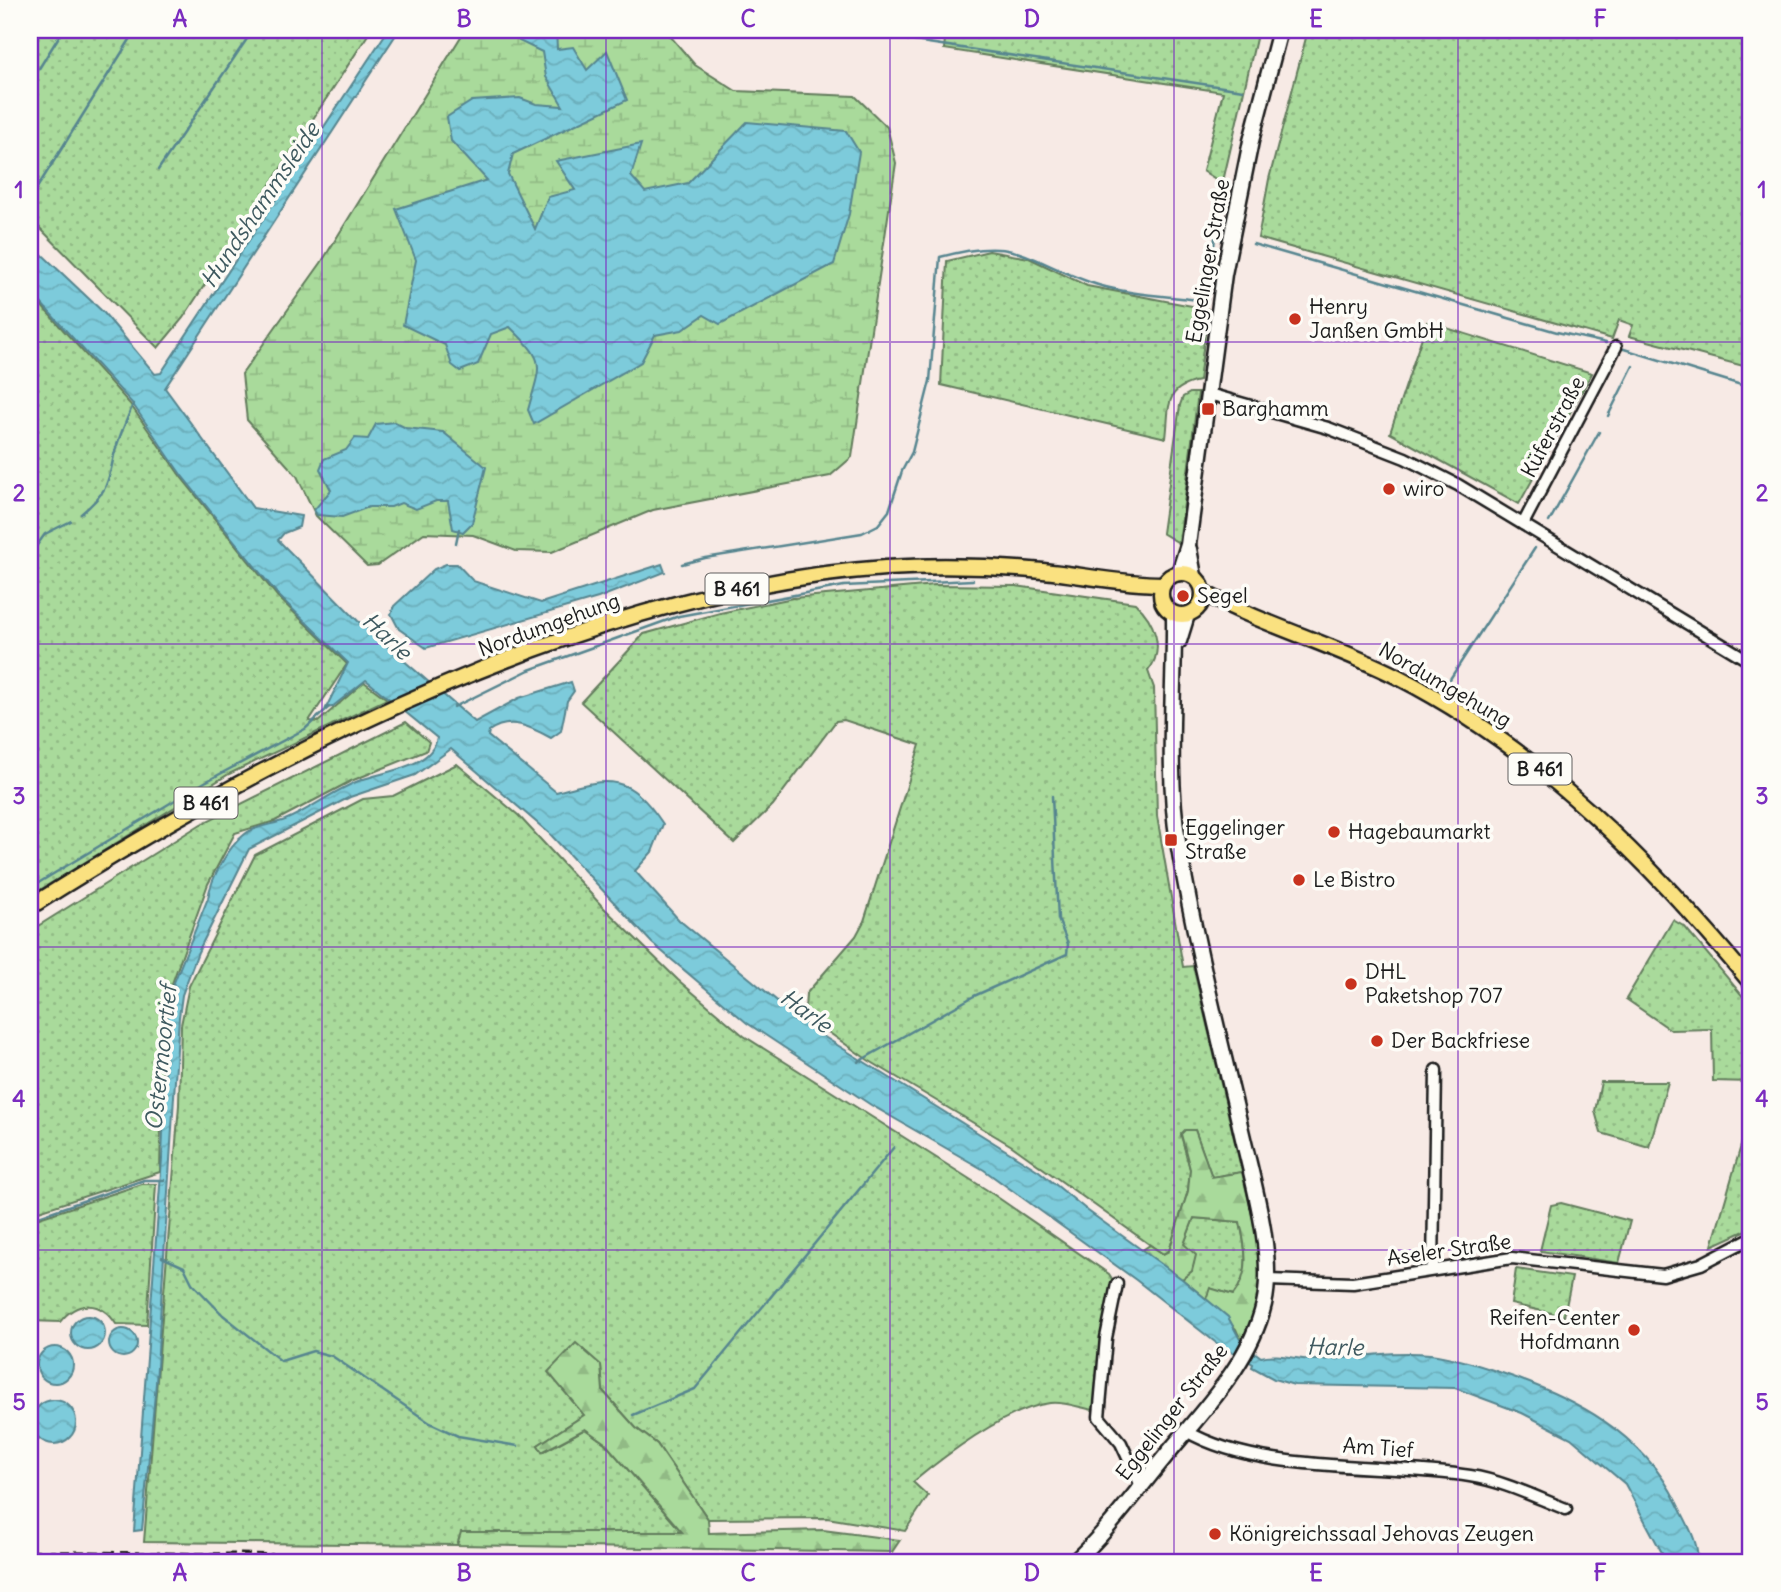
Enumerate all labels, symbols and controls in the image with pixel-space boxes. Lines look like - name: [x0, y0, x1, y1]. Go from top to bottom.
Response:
- text: A: [173, 4, 188, 33]
- text: B: [456, 4, 472, 33]
- text: C: [740, 4, 756, 33]
- text: D: [1024, 4, 1040, 33]
- text: E: [1309, 4, 1323, 33]
- text: F: [1593, 4, 1607, 33]
- water label: Hundshammsleide: [194, 115, 326, 293]
- text: 1: [14, 175, 24, 204]
- text: 1: [1757, 175, 1767, 204]
- street label: Eggelinger Straße: [1180, 177, 1235, 345]
- place label: Henry Janßen GmbH: [1309, 293, 1444, 344]
- marker: Henry Janßen GmbH: [1287, 311, 1303, 327]
- street label: Küferstraße: [1515, 371, 1591, 482]
- place label: Barghamm: [1222, 395, 1329, 422]
- marker: Barghamm: [1200, 401, 1216, 417]
- place label: wiro: [1403, 475, 1444, 502]
- text: 2: [13, 478, 26, 507]
- text: 2: [1756, 478, 1769, 507]
- marker: wiro: [1381, 481, 1397, 497]
- road number: B 461: [706, 574, 768, 604]
- place label: Segel: [1197, 582, 1248, 609]
- street label: Nordumgehung: [474, 586, 623, 663]
- marker: Segel: [1175, 588, 1191, 604]
- water label: Harle: [357, 606, 419, 667]
- street label: Nordumgehung: [1374, 636, 1516, 733]
- road number: B 461: [1508, 754, 1572, 784]
- text: 3: [12, 781, 26, 810]
- text: 3: [1755, 781, 1769, 810]
- road number: B 461: [174, 788, 238, 818]
- place label: Eggelinger Straße: [1185, 814, 1285, 865]
- place label: Hagebaumarkt: [1348, 818, 1491, 845]
- marker: Hagebaumarkt: [1326, 824, 1342, 840]
- marker: Eggelinger Straße: [1163, 832, 1179, 848]
- place label: Le Bistro: [1313, 866, 1395, 893]
- marker: Le Bistro: [1291, 872, 1307, 888]
- place label: DHL Paketshop 707: [1365, 958, 1503, 1009]
- marker: DHL Paketshop 707: [1343, 976, 1359, 992]
- water label: Ostermoortief: [138, 979, 183, 1132]
- water label: Harle: [775, 982, 839, 1040]
- place label: Der Backfriese: [1391, 1027, 1530, 1054]
- marker: Der Backfriese: [1369, 1033, 1385, 1049]
- text: 4: [12, 1084, 26, 1113]
- text: 4: [1755, 1084, 1769, 1113]
- street label: Aseler Straße: [1385, 1227, 1513, 1272]
- place label: Reifen-Center Hofdmann: [1489, 1304, 1620, 1355]
- marker: Reifen-Center Hofdmann: [1626, 1322, 1642, 1338]
- water label: Harle: [1306, 1332, 1365, 1362]
- street label: Eggelinger Straße: [1110, 1338, 1233, 1486]
- text: 5: [12, 1387, 26, 1416]
- text: 5: [1755, 1387, 1769, 1416]
- street label: Am Tief: [1342, 1432, 1415, 1464]
- place label: Königreichssaal Jehovas Zeugen: [1229, 1520, 1534, 1547]
- marker: Königreichssaal Jehovas Zeugen: [1207, 1526, 1223, 1542]
- text: A: [173, 1558, 188, 1587]
- text: B: [456, 1558, 472, 1587]
- text: C: [740, 1558, 756, 1587]
- text: D: [1024, 1558, 1040, 1587]
- text: E: [1309, 1558, 1323, 1587]
- text: F: [1593, 1558, 1607, 1587]

